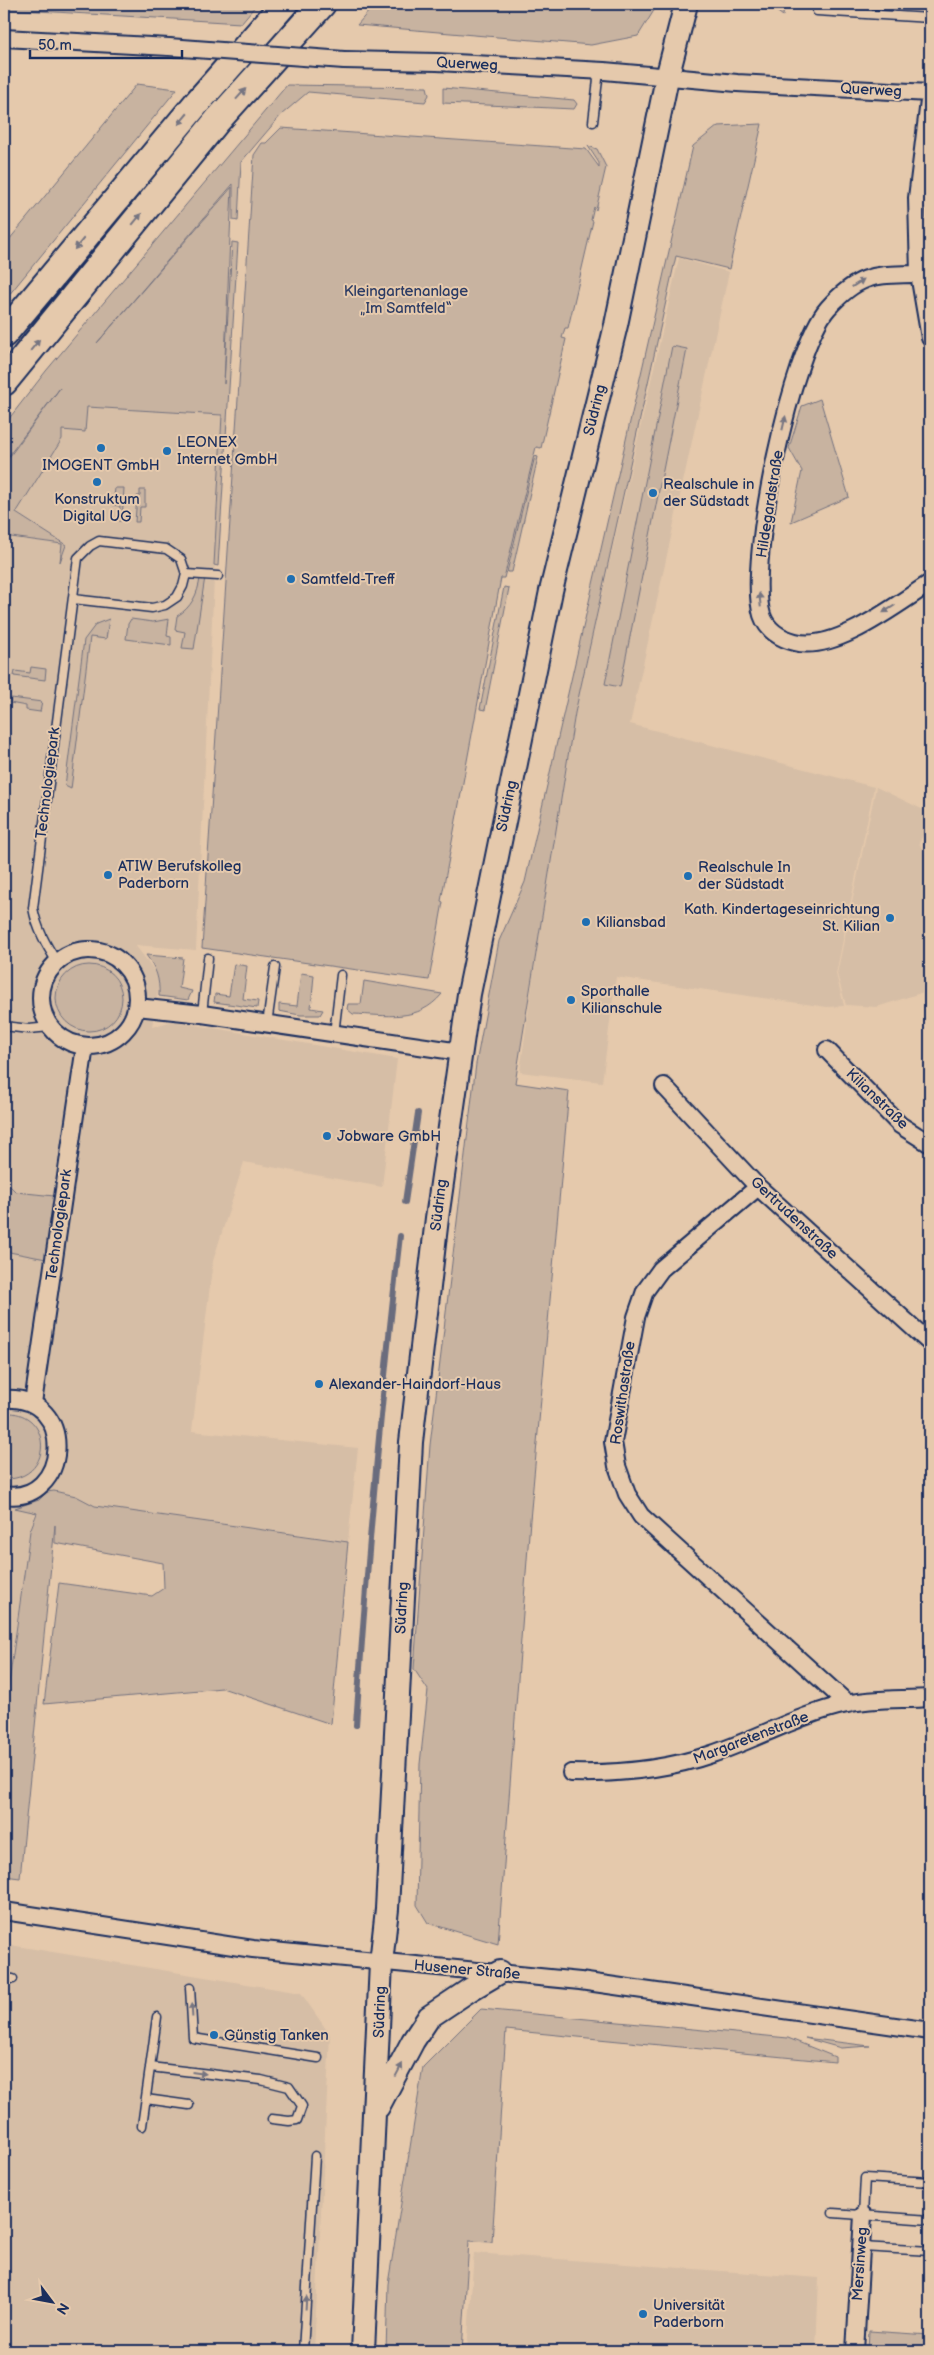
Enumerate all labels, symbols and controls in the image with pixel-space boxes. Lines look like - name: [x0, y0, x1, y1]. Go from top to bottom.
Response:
- scale bar: [30, 28, 182, 60]
- text: 50 m: [38, 36, 72, 55]
- street label: Querweg: [436, 53, 498, 75]
- street label: Querweg: [840, 79, 902, 101]
- one-way arrow: [235, 88, 247, 100]
- one-way arrow: [177, 113, 188, 126]
- one-way arrow: [132, 212, 143, 225]
- one-way arrow: [73, 237, 84, 250]
- one-way arrow: [851, 278, 864, 288]
- park label: Kleingartenanlage „Im Samtfeld“: [344, 282, 468, 318]
- one-way arrow: [29, 338, 40, 351]
- street label: Südring: [579, 382, 611, 438]
- one-way arrow: [780, 415, 788, 430]
- place label: LEONEX Internet GmbH: [177, 433, 278, 469]
- marker: IMOGENT GmbH: [95, 442, 107, 454]
- marker: LEONEX Internet GmbH: [161, 445, 173, 457]
- street label: Hildegardstraße: [752, 449, 788, 559]
- place label: IMOGENT GmbH: [42, 456, 160, 475]
- place label: Realschule in der Südstadt: [663, 475, 755, 511]
- marker: Konstruktum Digital UG: [91, 476, 103, 488]
- marker: Realschule in der Südstadt: [647, 487, 659, 499]
- place label: Konstruktum Digital UG: [54, 490, 140, 526]
- place label: Samtfeld-Treff: [301, 570, 395, 589]
- marker: Samtfeld-Treff: [285, 573, 297, 585]
- one-way arrow: [756, 592, 764, 608]
- one-way arrow: [882, 604, 895, 613]
- street label: Technologiepark: [32, 725, 64, 840]
- street label: Südring: [492, 779, 522, 833]
- place label: ATIW Berufskolleg Paderborn: [118, 857, 241, 893]
- place label: Realschule In der Südstadt: [698, 858, 791, 894]
- marker: ATIW Berufskolleg Paderborn: [102, 869, 114, 881]
- marker: Realschule In der Südstadt: [682, 870, 694, 882]
- place label: Kath. Kindertageseinrichtung St. Kilian: [684, 900, 880, 936]
- marker: Kath. Kindertageseinrichtung St. Kilian: [884, 912, 896, 924]
- place label: Kiliansbad: [596, 913, 666, 932]
- marker: Kiliansbad: [580, 916, 592, 928]
- place label: Sporthalle Kilianschule: [581, 982, 662, 1018]
- marker: Sporthalle Kilianschule: [565, 994, 577, 1006]
- street label: Kilianstraße: [842, 1064, 912, 1134]
- place label: Jobware GmbH: [337, 1127, 441, 1146]
- marker: Jobware GmbH: [321, 1130, 333, 1142]
- street label: Technologiepark: [42, 1167, 76, 1282]
- street label: Gertrudenstraße: [746, 1173, 842, 1264]
- street label: Südring: [426, 1178, 452, 1232]
- street label: Roswithastraße: [606, 1340, 640, 1446]
- place label: Alexander-Haindorf-Haus: [329, 1375, 501, 1394]
- marker: Alexander-Haindorf-Haus: [313, 1378, 325, 1390]
- street label: Südring: [391, 1581, 413, 1635]
- street label: Margaretenstraße: [691, 1707, 812, 1769]
- street label: Husener Straße: [413, 1956, 521, 1984]
- street label: Südring: [370, 1986, 390, 2038]
- one-way arrow: [187, 2002, 195, 2018]
- place label: Günstig Tanken: [224, 2026, 329, 2045]
- marker: Günstig Tanken: [208, 2029, 220, 2041]
- one-way arrow: [395, 2062, 403, 2077]
- one-way arrow: [191, 2069, 207, 2077]
- street label: Mersinweg: [848, 2226, 872, 2302]
- north arrow: [28, 2278, 78, 2328]
- one-way arrow: [302, 2294, 310, 2310]
- place label: Universität Paderborn: [653, 2296, 725, 2332]
- text: N: [53, 2300, 73, 2318]
- marker: Universität Paderborn: [637, 2308, 649, 2320]

